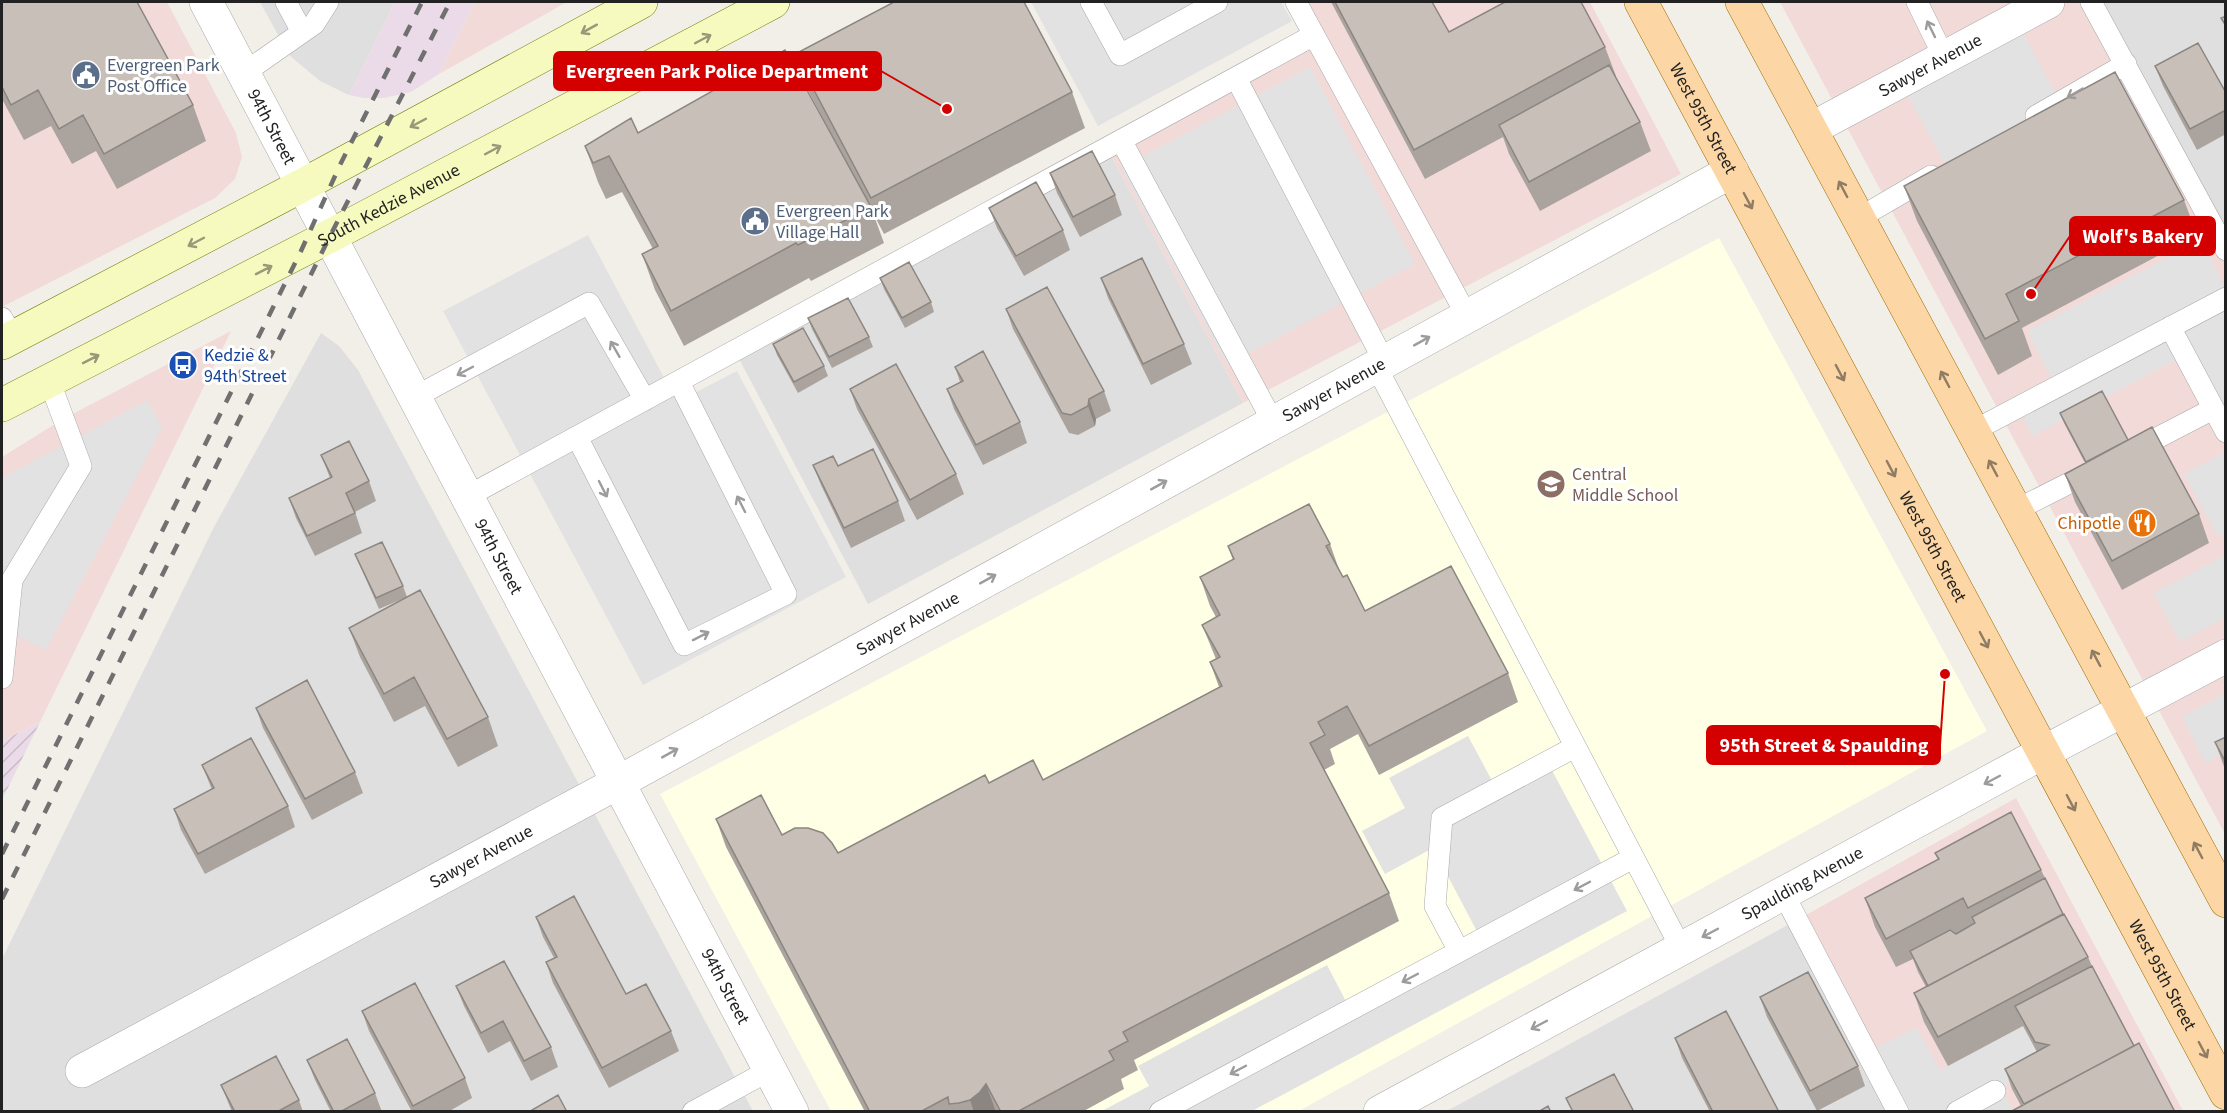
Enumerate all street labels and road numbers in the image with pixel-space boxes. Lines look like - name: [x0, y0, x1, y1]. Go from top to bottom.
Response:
- street label: Sawyer Avenue: [1874, 27, 1986, 103]
- street label: West 95th Street: [1663, 58, 1743, 178]
- street label: 94th Street: [242, 84, 302, 169]
- street label: South Kedzie Avenue: [313, 157, 464, 253]
- street label: Sawyer Avenue: [1277, 351, 1390, 428]
- street label: West 95th Street: [1893, 487, 1973, 607]
- street label: 94th Street: [468, 514, 529, 599]
- street label: Sawyer Avenue: [851, 585, 964, 662]
- street label: Sawyer Avenue: [425, 818, 537, 894]
- street label: Spaulding Avenue: [1737, 840, 1867, 926]
- street label: West 95th Street: [2123, 915, 2203, 1035]
- street label: 94th Street: [695, 944, 756, 1029]

